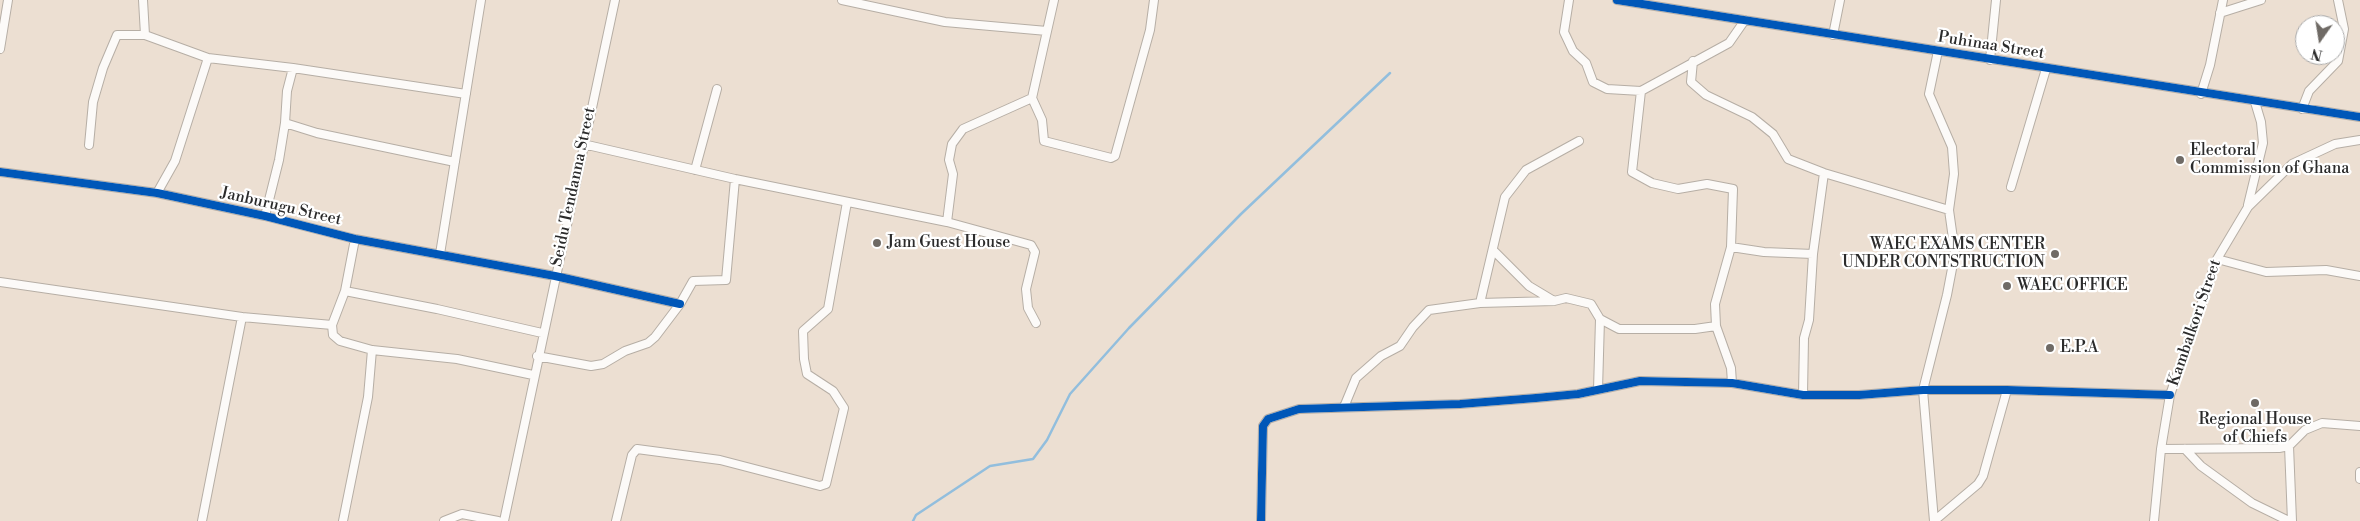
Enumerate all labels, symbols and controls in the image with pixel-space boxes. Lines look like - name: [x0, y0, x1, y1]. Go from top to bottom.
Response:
- north arrow: [2295, 15, 2345, 65]
- street label: Puhinaa Street: [1936, 28, 2046, 64]
- text: N: [2309, 44, 2324, 64]
- street label: Seidu Tendanna Street: [548, 105, 600, 269]
- place label: Electoral Commission of Ghana: [2190, 141, 2349, 179]
- marker: Electoral Commission of Ghana: [2174, 154, 2186, 166]
- street label: Janburugu Street: [219, 184, 343, 230]
- place label: Jam Guest House: [887, 233, 1010, 253]
- place label: WAEC EXAMS CENTER UNDER CONTSTRUCTION: [1842, 235, 2045, 273]
- marker: Jam Guest House: [871, 237, 883, 249]
- marker: WAEC EXAMS CENTER UNDER CONTSTRUCTION: [2049, 248, 2061, 260]
- street label: Kambalkori Street: [2164, 257, 2226, 389]
- place label: WAEC OFFICE: [2017, 276, 2128, 296]
- marker: WAEC OFFICE: [2001, 280, 2013, 292]
- place label: E.P.A: [2060, 338, 2099, 358]
- marker: E.P.A: [2044, 342, 2056, 354]
- marker: Regional House of Chiefs: [2249, 397, 2261, 409]
- place label: Regional House of Chiefs: [2198, 410, 2312, 448]

